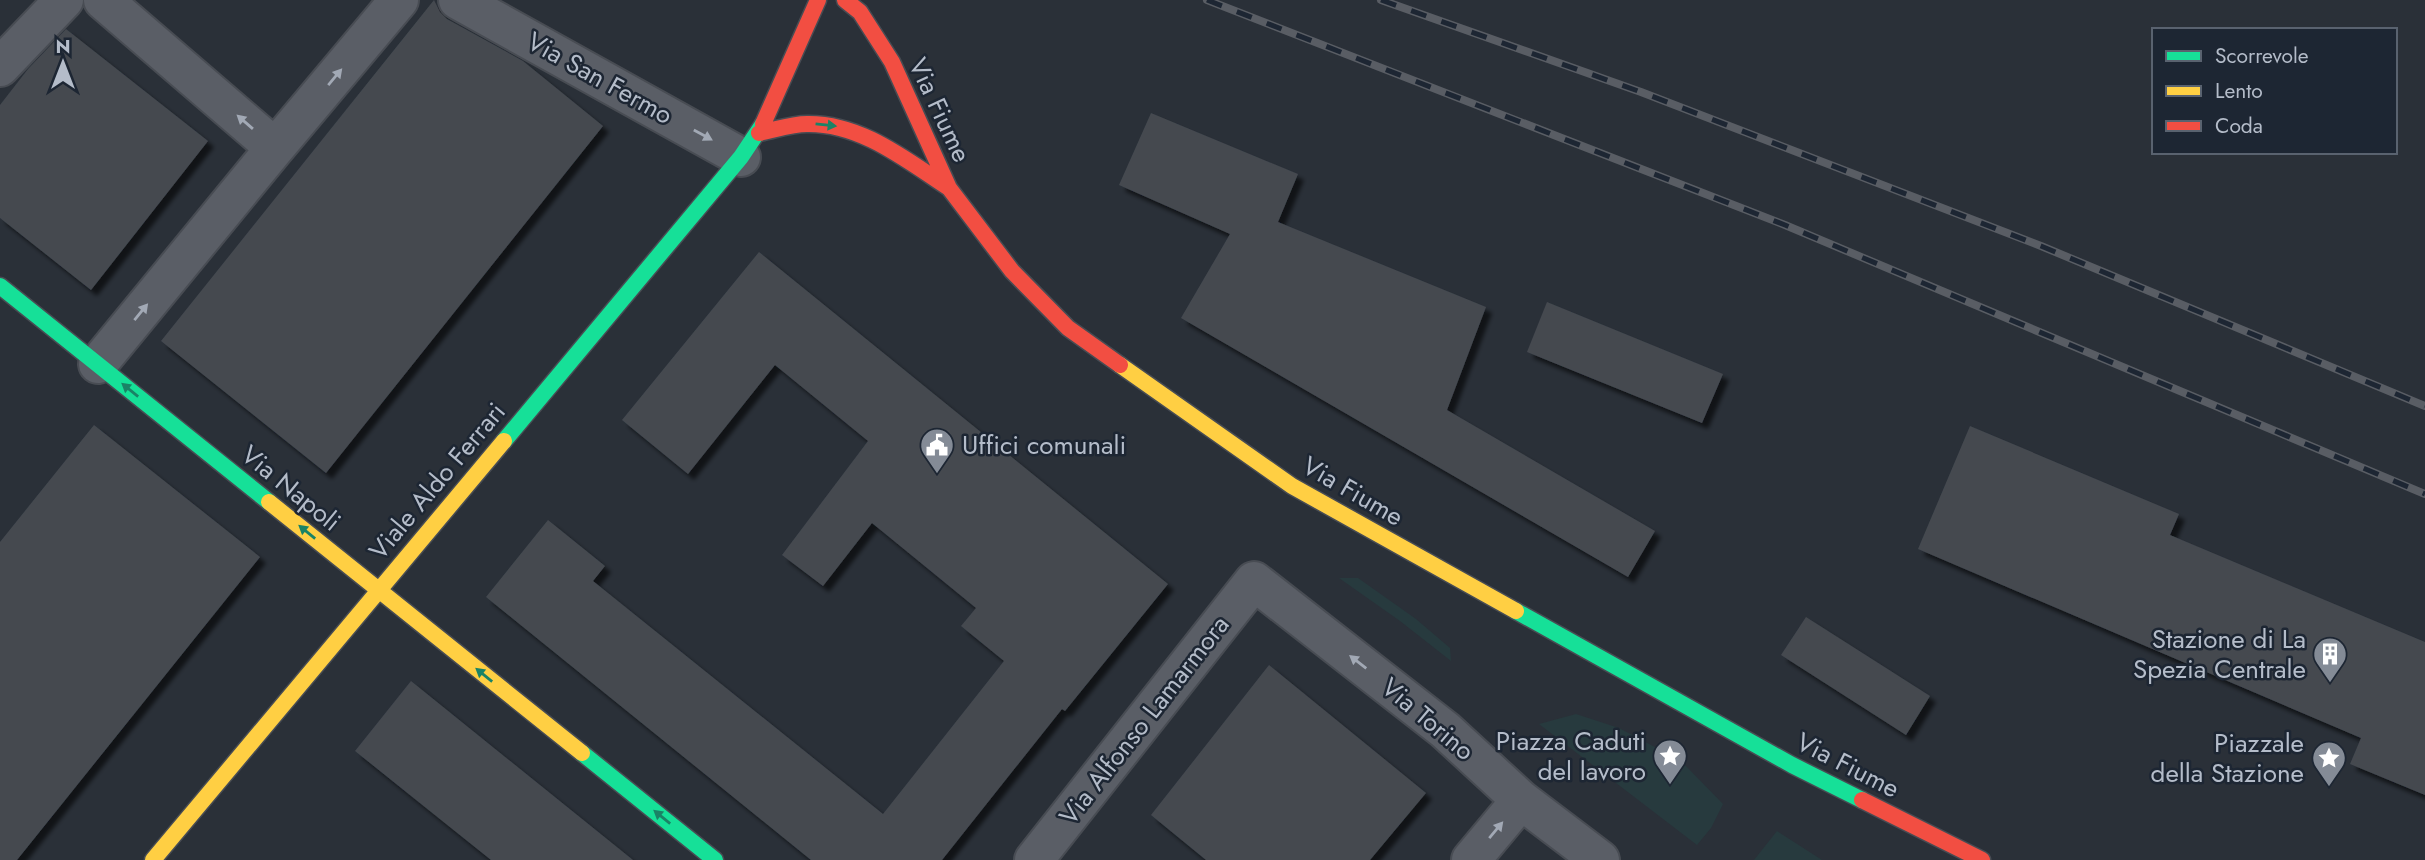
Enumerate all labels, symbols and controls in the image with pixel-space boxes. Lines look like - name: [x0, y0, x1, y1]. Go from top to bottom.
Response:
- street label: Via San Fermo: [520, 22, 680, 134]
- north arrow: [28, 28, 98, 98]
- legend: [2152, 28, 2397, 154]
- text: N: [55, 33, 71, 60]
- text: Scorrevole: [2215, 41, 2309, 71]
- street label: Via Fiume: [899, 52, 981, 168]
- one-way arrow: [327, 68, 342, 85]
- text: Lento: [2215, 76, 2263, 106]
- text: Coda: [2215, 111, 2263, 141]
- one-way arrow: [236, 115, 253, 130]
- one-way arrow: [815, 120, 837, 131]
- one-way arrow: [693, 129, 712, 141]
- one-way arrow: [133, 303, 148, 320]
- one-way arrow: [121, 383, 138, 398]
- street label: Viale Aldo Ferrari: [360, 394, 514, 568]
- public building icon: Uffici comunali: [918, 426, 956, 475]
- place label: Uffici comunali: [962, 426, 1126, 464]
- street label: Via Napoli: [233, 436, 349, 540]
- street label: Via Fiume: [1295, 447, 1411, 535]
- one-way arrow: [299, 525, 316, 540]
- street label: Via Alfonso Lamarmora: [1050, 607, 1238, 833]
- place label: Stazione di La Spezia Centrale: [2133, 620, 2306, 688]
- building icon: Stazione di La Spezia Centrale: [2311, 635, 2349, 684]
- one-way arrow: [1349, 654, 1367, 669]
- one-way arrow: [476, 668, 493, 683]
- street label: Via Torino: [1373, 669, 1483, 769]
- place label: Piazza Caduti del lavoro: [1496, 722, 1646, 790]
- street label: Via Fiume: [1790, 723, 1906, 807]
- place label: Piazzale della Stazione: [2151, 724, 2304, 792]
- place icon: Piazza Caduti del lavoro: [1651, 737, 1689, 786]
- place icon: Piazzale della Stazione: [2310, 739, 2348, 788]
- one-way arrow: [653, 810, 671, 825]
- one-way arrow: [1488, 822, 1503, 839]

